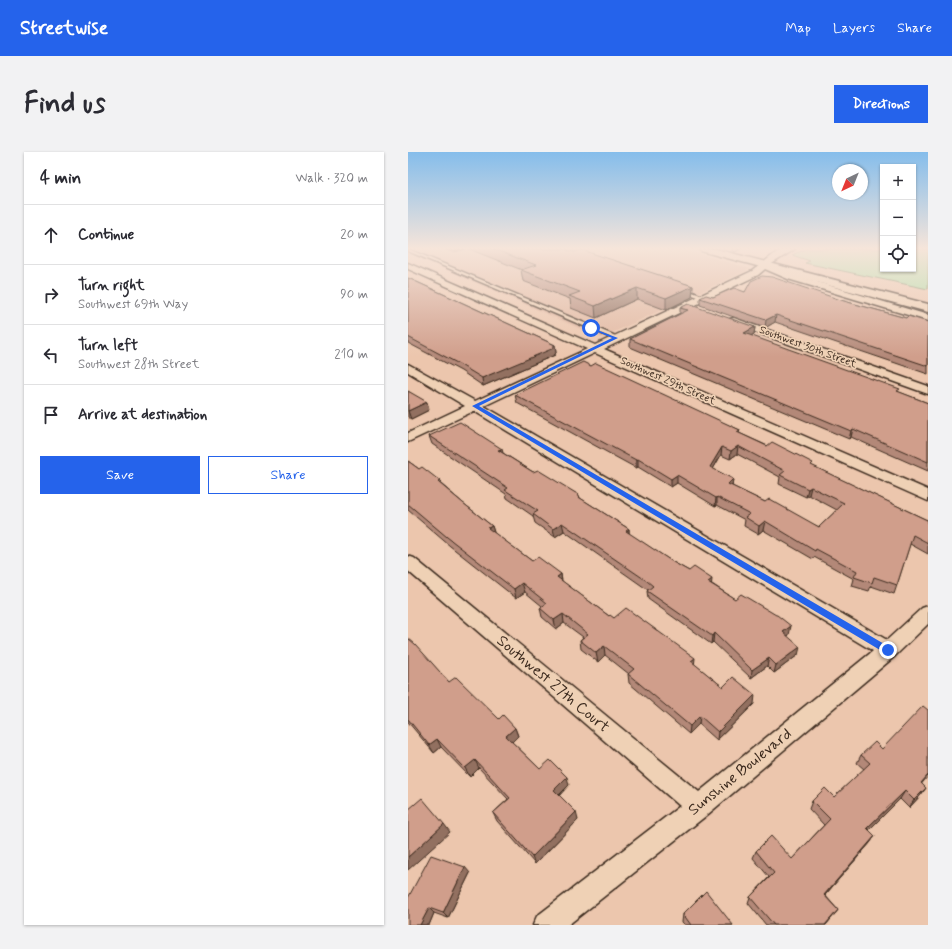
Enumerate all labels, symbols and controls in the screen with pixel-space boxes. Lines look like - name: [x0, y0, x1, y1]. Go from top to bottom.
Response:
- text: Streetwise: [20, 16, 108, 41]
- text: Map: [785, 19, 811, 37]
- text: Layers: [833, 19, 875, 37]
- text: Share: [897, 19, 932, 37]
- button: Directions: [834, 85, 928, 123]
- text: Find us: [24, 86, 105, 123]
- north arrow: [832, 164, 868, 200]
- map controls: [880, 164, 916, 272]
- button: +: [880, 164, 916, 200]
- text: 4 min: [40, 167, 81, 189]
- text: Walk · 320 m: [295, 170, 368, 187]
- button: −: [880, 200, 916, 236]
- icon: ahead: [40, 224, 62, 246]
- text: Continue: [78, 225, 134, 245]
- text: 20 m: [340, 226, 368, 243]
- button: locate: [880, 236, 916, 272]
- text: Turn right: [78, 276, 145, 296]
- icon: right: [40, 284, 62, 306]
- text: 90 m: [340, 286, 368, 303]
- text: Southwest 69th Way: [78, 296, 188, 313]
- route start: [582, 319, 600, 337]
- street label: Southwest 30th Street: [757, 323, 859, 371]
- text: Turn left: [78, 336, 138, 356]
- icon: left: [40, 344, 62, 366]
- text: 210 m: [334, 346, 368, 363]
- street label: Southwest 29th Street: [618, 354, 718, 409]
- text: Southwest 28th Street: [78, 356, 199, 373]
- icon: arrive: [40, 404, 62, 426]
- text: Arrive at destination: [78, 405, 207, 425]
- button: Save: [40, 456, 200, 494]
- button: Share: [208, 456, 368, 494]
- street label: Southwest 27th Court: [492, 631, 614, 738]
- route end: [879, 641, 897, 659]
- street label: Sunshine Boulevard: [684, 724, 796, 820]

